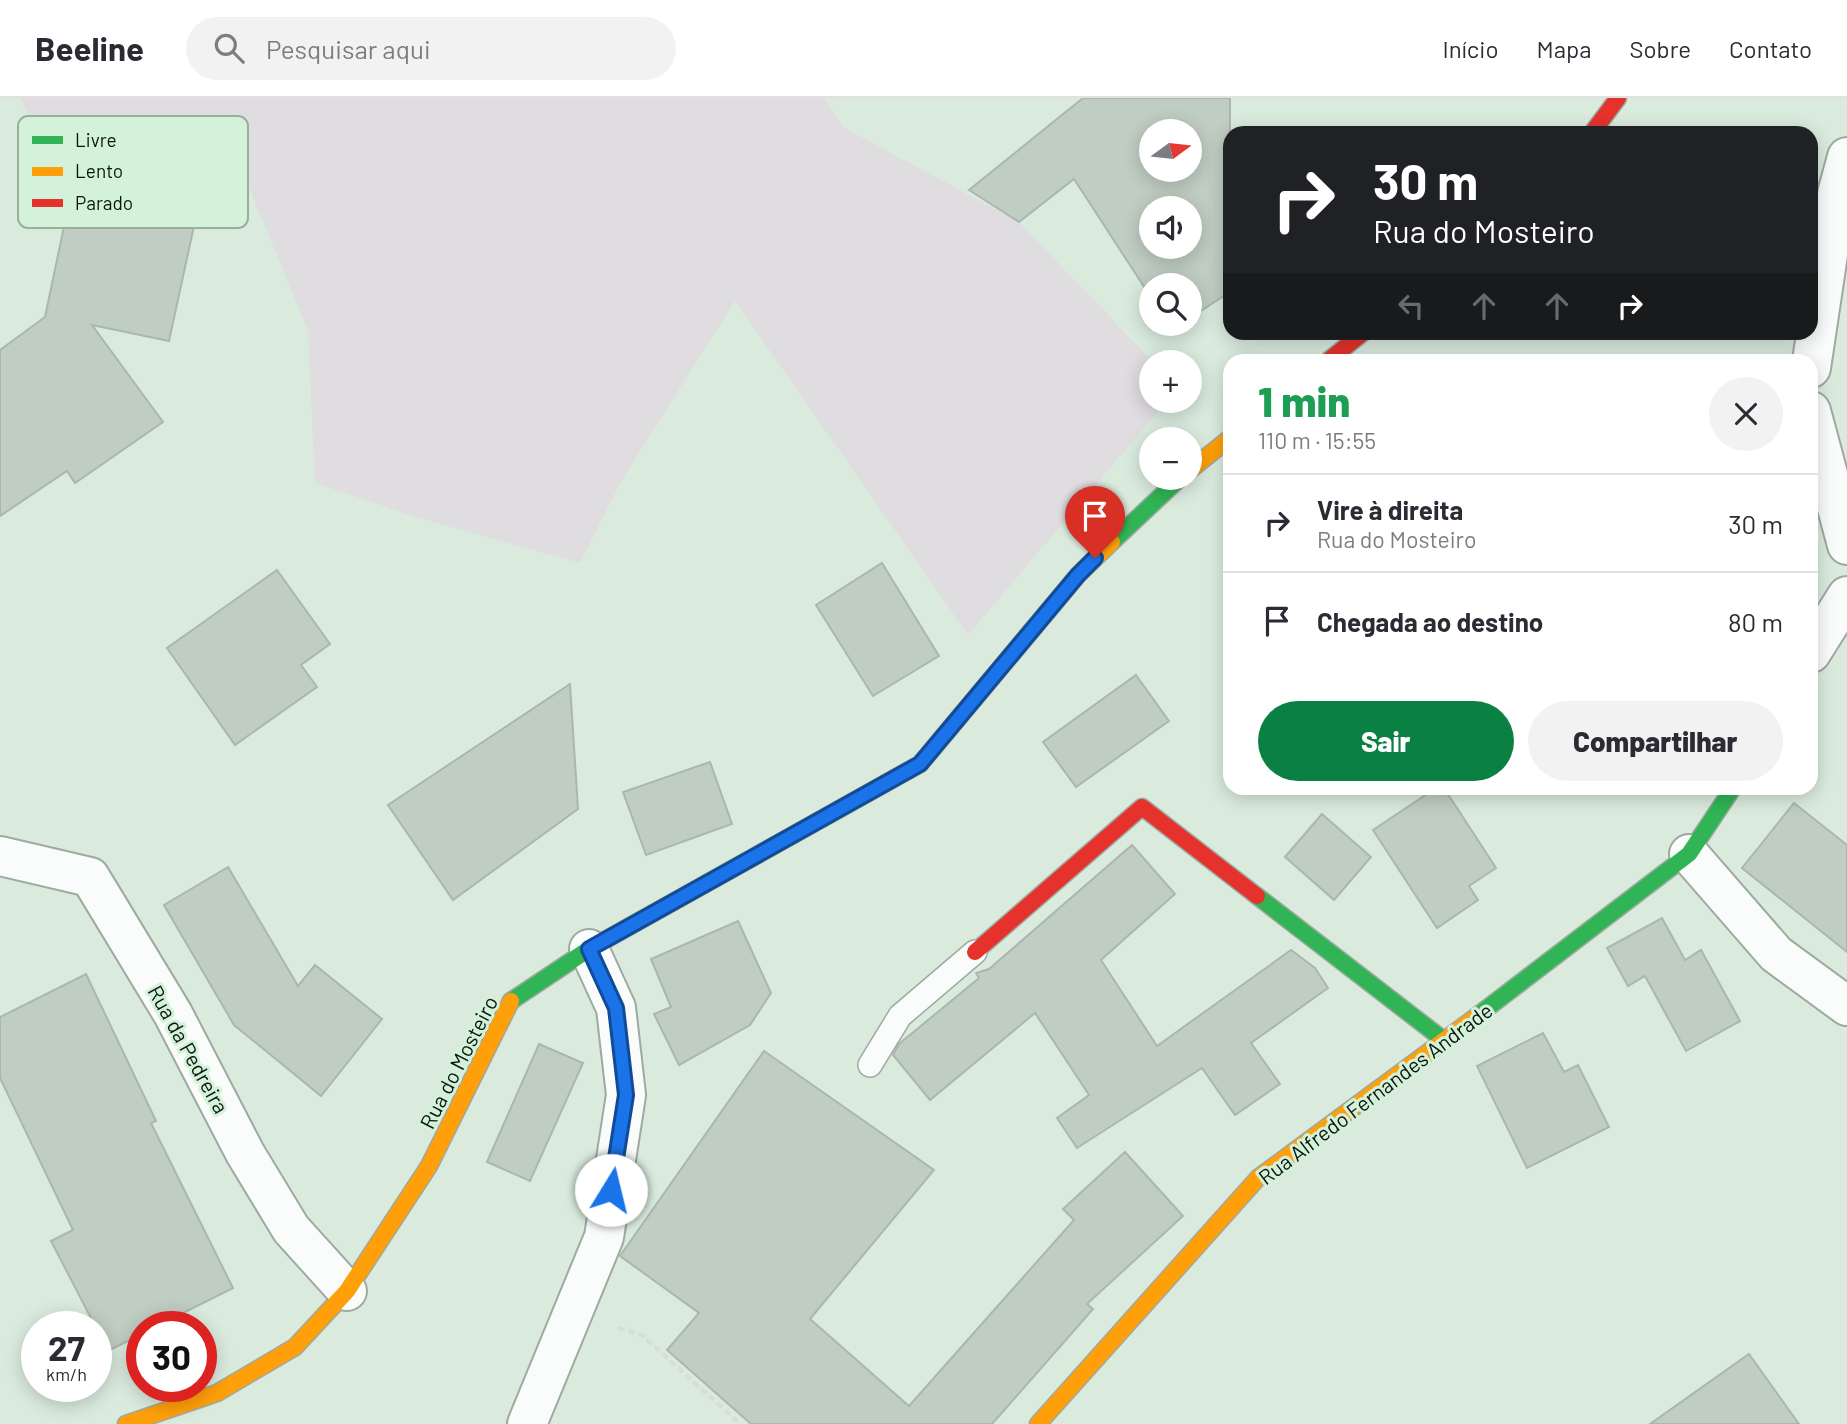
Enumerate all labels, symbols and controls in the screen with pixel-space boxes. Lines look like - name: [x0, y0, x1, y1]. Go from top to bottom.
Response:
- search box: [186, 17, 676, 80]
- text: Beeline: [35, 28, 144, 68]
- icon: search: [210, 29, 248, 67]
- text: Pesquisar aqui: [266, 33, 431, 64]
- text: Início: [1443, 34, 1499, 63]
- text: Mapa: [1537, 34, 1591, 63]
- text: Sobre: [1629, 34, 1691, 63]
- text: Contato: [1729, 34, 1812, 63]
- legend: [18, 116, 248, 228]
- north arrow: [1139, 119, 1202, 182]
- map controls: [1139, 119, 1202, 490]
- text: Livre: [75, 128, 117, 151]
- text: 30 m: [1373, 151, 1478, 210]
- icon: right: [1258, 154, 1349, 245]
- text: Lento: [75, 159, 123, 182]
- text: Parado: [75, 191, 133, 214]
- button: sound: [1139, 196, 1202, 259]
- text: Rua do Mosteiro: [1373, 211, 1595, 249]
- button: search: [1139, 273, 1202, 336]
- icon: left: [1392, 287, 1430, 325]
- icon: ahead: [1465, 287, 1503, 325]
- icon: ahead: [1538, 287, 1576, 325]
- icon: right: [1611, 287, 1649, 325]
- button: +: [1139, 350, 1202, 413]
- text: 1 min: [1258, 375, 1350, 425]
- button: close: [1709, 377, 1783, 451]
- text: 110 m · 15:55: [1258, 426, 1376, 454]
- button: −: [1139, 427, 1202, 490]
- pin: [1065, 486, 1125, 558]
- text: Vire à direita: [1317, 494, 1463, 525]
- icon: arrive: [1076, 497, 1114, 535]
- icon: right: [1258, 504, 1296, 542]
- text: 30 m: [1728, 508, 1783, 539]
- text: Rua do Mosteiro: [1317, 525, 1476, 553]
- icon: arrive: [1258, 602, 1296, 640]
- text: Chegada ao destino: [1317, 606, 1543, 637]
- text: 80 m: [1728, 606, 1783, 637]
- button: Sair: [1258, 701, 1514, 781]
- button: Compartilhar: [1528, 701, 1783, 781]
- street label: Rua da Pedreira: [144, 981, 234, 1117]
- street label: Rua do Mosteiro: [414, 991, 502, 1133]
- street label: Rua Alfredo Fernandes Andrade: [1253, 997, 1497, 1189]
- position arrow: [574, 1153, 648, 1227]
- speed limit sign: 30: [126, 1311, 217, 1402]
- text: 27: [48, 1326, 85, 1368]
- text: km/h: [46, 1363, 87, 1385]

